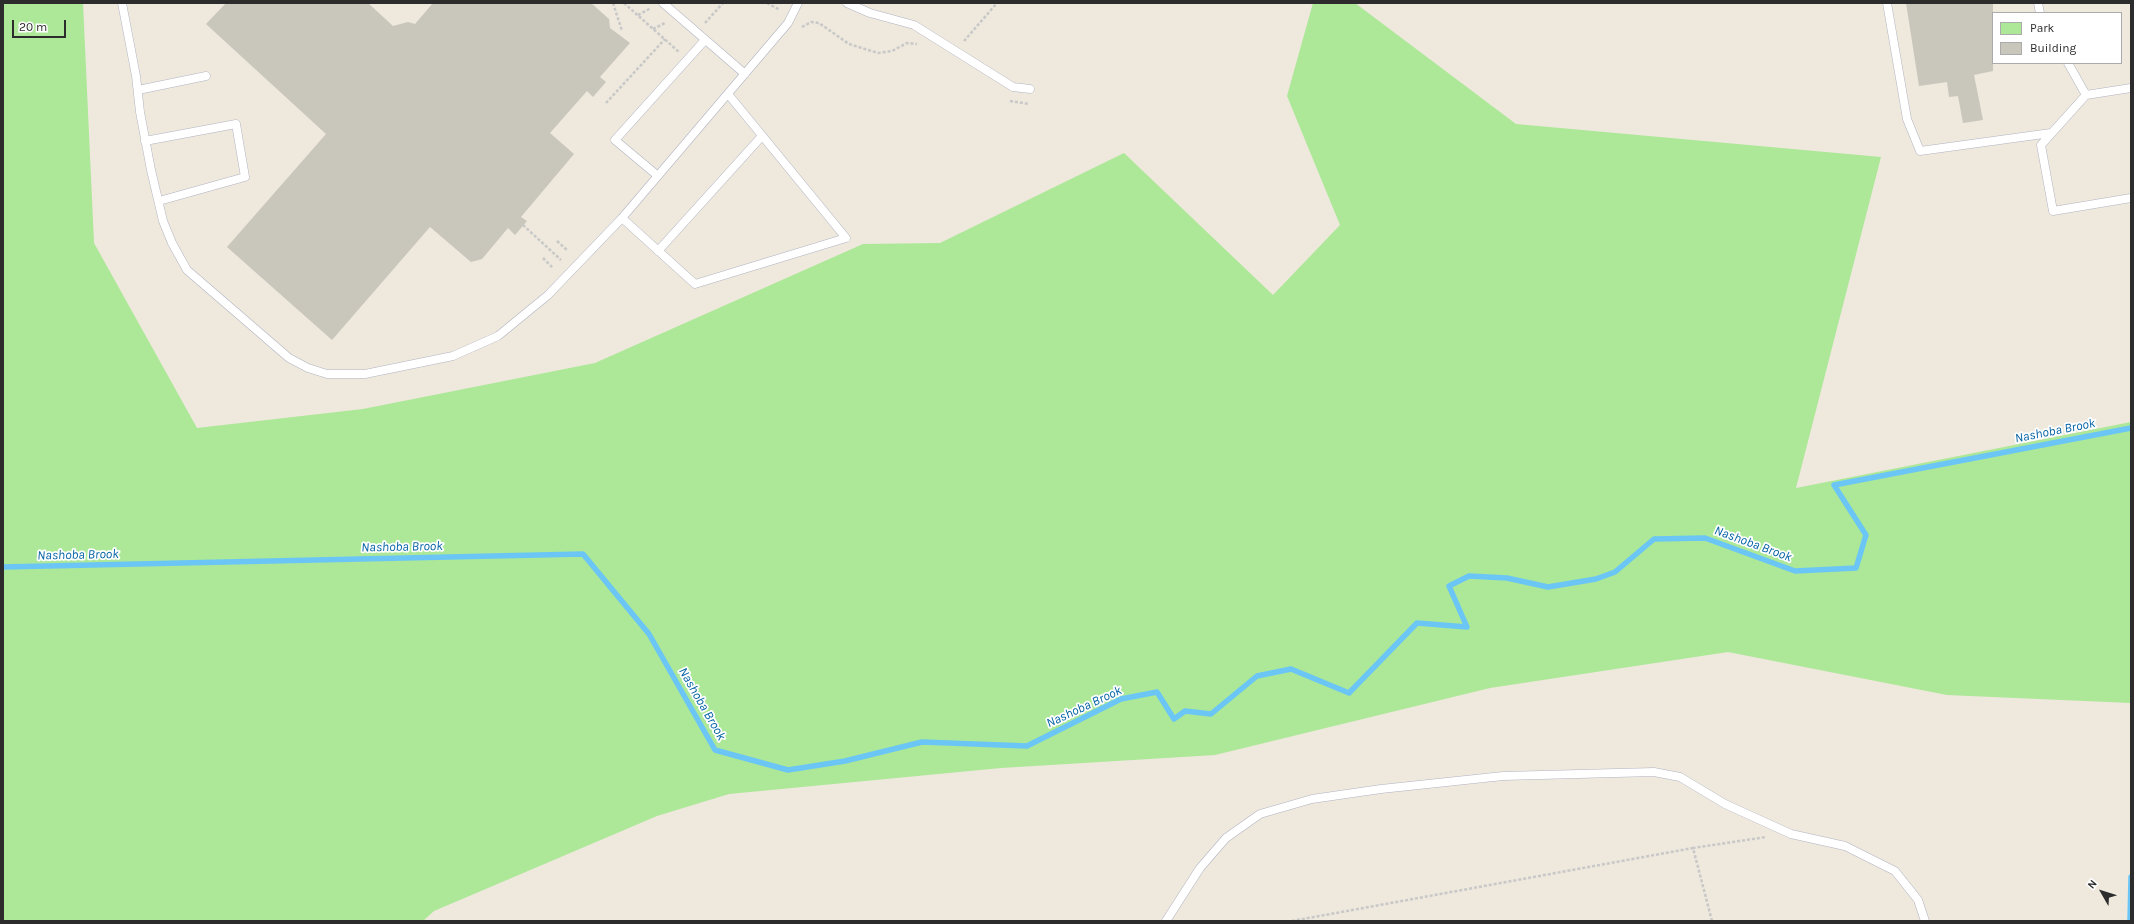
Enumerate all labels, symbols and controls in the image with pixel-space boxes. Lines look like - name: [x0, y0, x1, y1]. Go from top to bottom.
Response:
- scale bar: [14, 12, 68, 38]
- legend: [1992, 12, 2122, 64]
- text: 20 m: [19, 20, 47, 34]
- text: Park: [2030, 21, 2054, 35]
- text: Building: [2030, 41, 2076, 55]
- water label: Nashoba Brook: [2014, 416, 2096, 446]
- water label: Nashoba Brook: [1712, 523, 1794, 565]
- water label: Nashoba Brook: [361, 538, 443, 556]
- water label: Nashoba Brook: [37, 546, 119, 564]
- water label: Nashoba Brook: [675, 665, 729, 743]
- water label: Nashoba Brook: [1044, 683, 1124, 731]
- north arrow: [2082, 872, 2122, 912]
- text: N: [2085, 877, 2100, 891]

